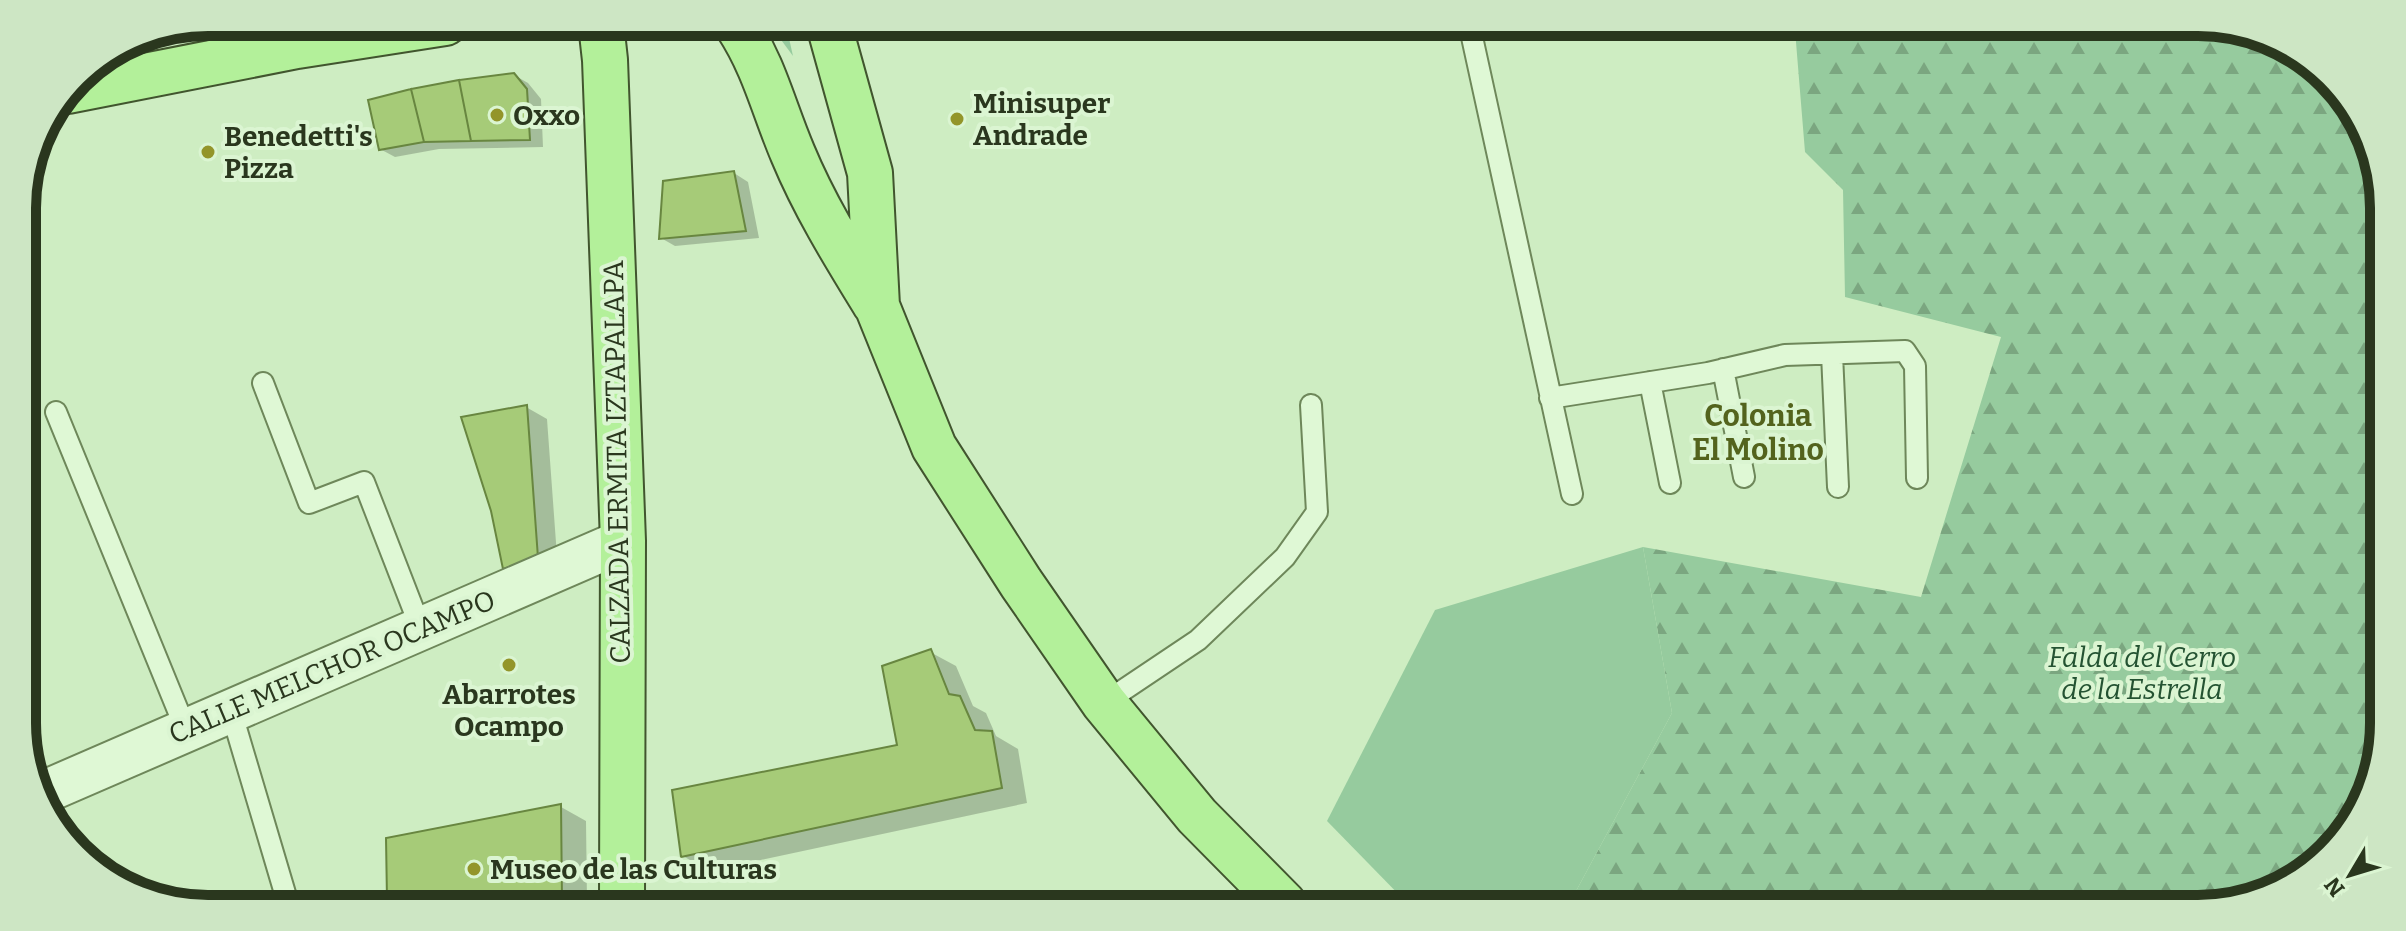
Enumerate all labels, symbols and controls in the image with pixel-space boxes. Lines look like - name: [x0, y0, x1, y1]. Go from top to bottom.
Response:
- place label: Minisuper Andrade: [973, 87, 1110, 152]
- place label: Oxxo: [513, 99, 580, 132]
- marker: Oxxo: [488, 106, 506, 124]
- marker: Minisuper Andrade: [948, 110, 966, 128]
- place label: Benedetti's Pizza: [224, 120, 373, 185]
- marker: Benedetti's Pizza: [199, 143, 217, 161]
- street label: CALZADA ERMITA IZTAPALAPA: [597, 260, 637, 664]
- district label: Colonia El Molino: [1692, 398, 1824, 468]
- street label: CALLE MELCHOR OCAMPO: [164, 583, 500, 751]
- park label: Falda del Cerro de la Estrella: [2048, 641, 2236, 706]
- marker: Abarrotes Ocampo: [500, 656, 518, 674]
- place label: Abarrotes Ocampo: [442, 678, 576, 743]
- north arrow: [2310, 835, 2390, 915]
- place label: Museo de las Culturas: [490, 853, 777, 886]
- marker: Museo de las Culturas: [465, 860, 483, 878]
- text: N: [2319, 872, 2351, 902]

